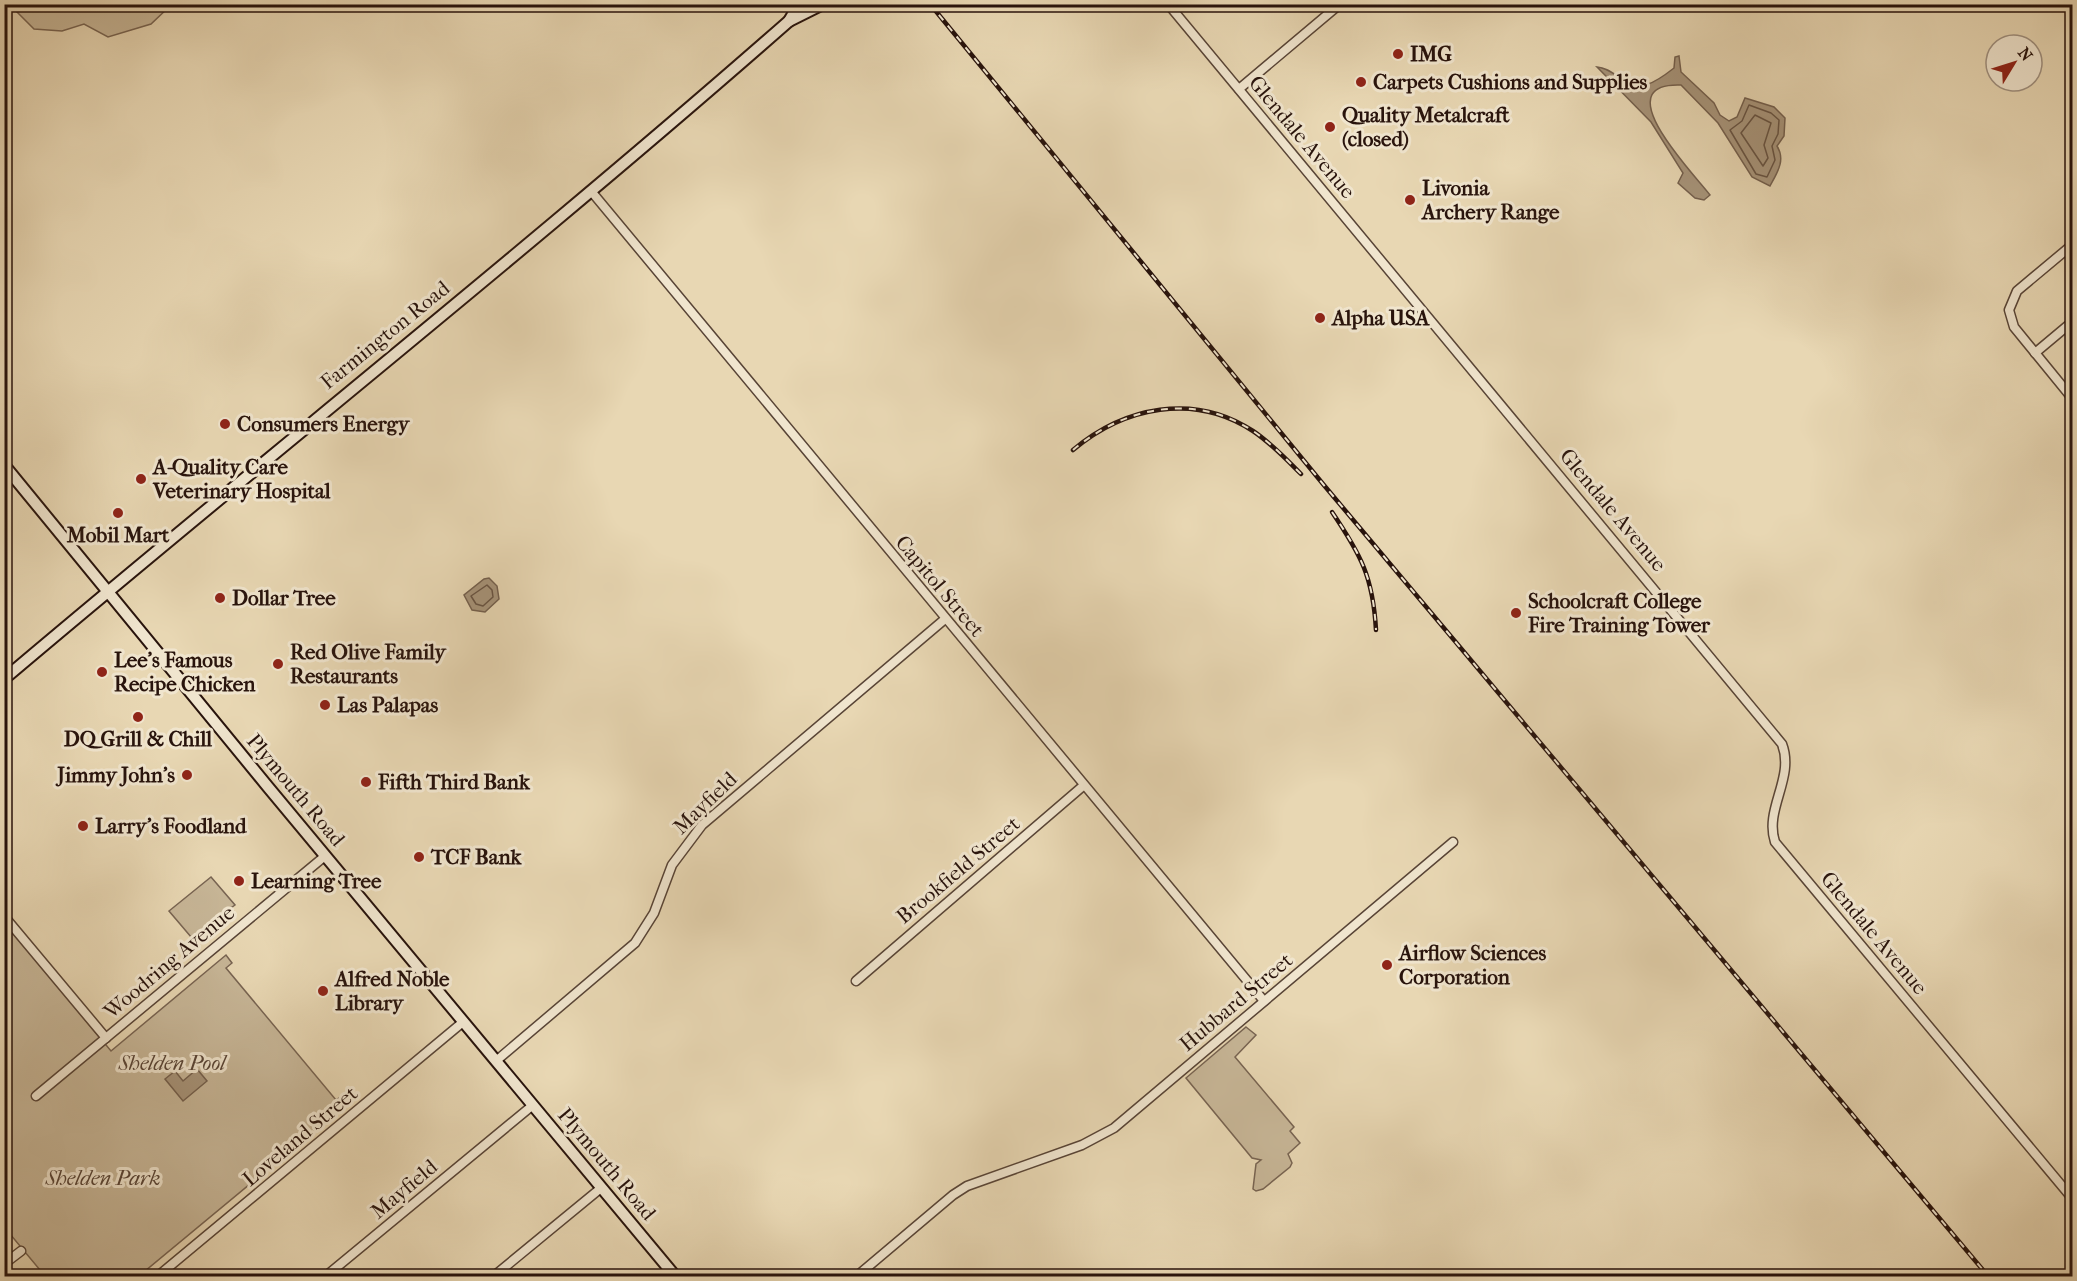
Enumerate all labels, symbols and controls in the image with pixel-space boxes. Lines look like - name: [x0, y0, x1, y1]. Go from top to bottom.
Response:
- north arrow: [1984, 33, 2044, 93]
- place label: IMG: [1410, 42, 1452, 66]
- text: N: [2014, 43, 2037, 65]
- marker: IMG: [1391, 47, 1405, 61]
- place label: Carpets Cushions and Supplies: [1373, 70, 1648, 94]
- street label: Glendale Avenue: [1244, 71, 1360, 203]
- marker: Carpets Cushions and Supplies: [1354, 75, 1368, 89]
- place label: Quality Metalcraft (closed): [1342, 103, 1510, 151]
- marker: Quality Metalcraft (closed): [1323, 120, 1337, 134]
- place label: Livonia Archery Range: [1420, 176, 1560, 224]
- marker: Livonia Archery Range: [1403, 193, 1417, 207]
- street label: Farmington Road: [316, 275, 455, 394]
- place label: Alpha USA: [1330, 306, 1431, 330]
- marker: Alpha USA: [1313, 311, 1327, 325]
- place label: Consumers Energy: [237, 412, 411, 436]
- marker: Consumers Energy: [218, 417, 232, 431]
- street label: Glendale Avenue: [1555, 444, 1671, 576]
- place label: A-Quality Care Veterinary Hospital: [151, 455, 331, 503]
- marker: A-Quality Care Veterinary Hospital: [134, 472, 148, 486]
- marker: Mobil Mart: [111, 506, 125, 520]
- place label: Mobil Mart: [66, 523, 170, 547]
- street label: Capitol Street: [891, 530, 990, 642]
- place label: Dollar Tree: [232, 586, 336, 610]
- place label: Schoolcraft College Fire Training Tower: [1527, 589, 1711, 637]
- marker: Dollar Tree: [213, 591, 227, 605]
- marker: Schoolcraft College Fire Training Tower: [1509, 606, 1523, 620]
- place label: Red Olive Family Restaurants: [290, 640, 447, 688]
- place label: Lee's Famous Recipe Chicken: [114, 648, 256, 696]
- marker: Red Olive Family Restaurants: [271, 657, 285, 671]
- marker: Lee's Famous Recipe Chicken: [95, 665, 109, 679]
- place label: Las Palapas: [337, 693, 438, 717]
- marker: Las Palapas: [318, 698, 332, 712]
- marker: DQ Grill & Chill: [131, 710, 145, 724]
- place label: DQ Grill & Chill: [64, 727, 212, 751]
- street label: Plymouth Road: [242, 729, 350, 852]
- place label: Jimmy John's: [55, 763, 175, 787]
- street label: Mayfield: [668, 767, 742, 839]
- marker: Jimmy John's: [180, 768, 194, 782]
- place label: Fifth Third Bank: [377, 770, 531, 794]
- marker: Fifth Third Bank: [359, 775, 373, 789]
- street label: Brookfield Street: [892, 811, 1025, 929]
- place label: Larry's Foodland: [95, 814, 247, 838]
- marker: Larry's Foodland: [76, 819, 90, 833]
- place label: TCF Bank: [430, 845, 523, 869]
- marker: TCF Bank: [412, 850, 426, 864]
- street label: Glendale Avenue: [1816, 867, 1932, 999]
- place label: Learning Tree: [251, 869, 382, 893]
- marker: Learning Tree: [232, 874, 246, 888]
- street label: Woodring Avenue: [98, 900, 239, 1024]
- place label: Airflow Sciences Corporation: [1397, 941, 1546, 989]
- street label: Hubbard Street: [1175, 948, 1298, 1056]
- marker: Airflow Sciences Corporation: [1380, 958, 1394, 972]
- place label: Alfred Noble Library: [333, 967, 450, 1015]
- marker: Alfred Noble Library: [316, 984, 330, 998]
- park label: Shelden Pool: [118, 1051, 228, 1075]
- street label: Loveland Street: [238, 1081, 363, 1191]
- street label: Plymouth Road: [553, 1103, 661, 1226]
- street label: Mayfield: [366, 1154, 442, 1224]
- park label: Shelden Park: [44, 1166, 161, 1190]

